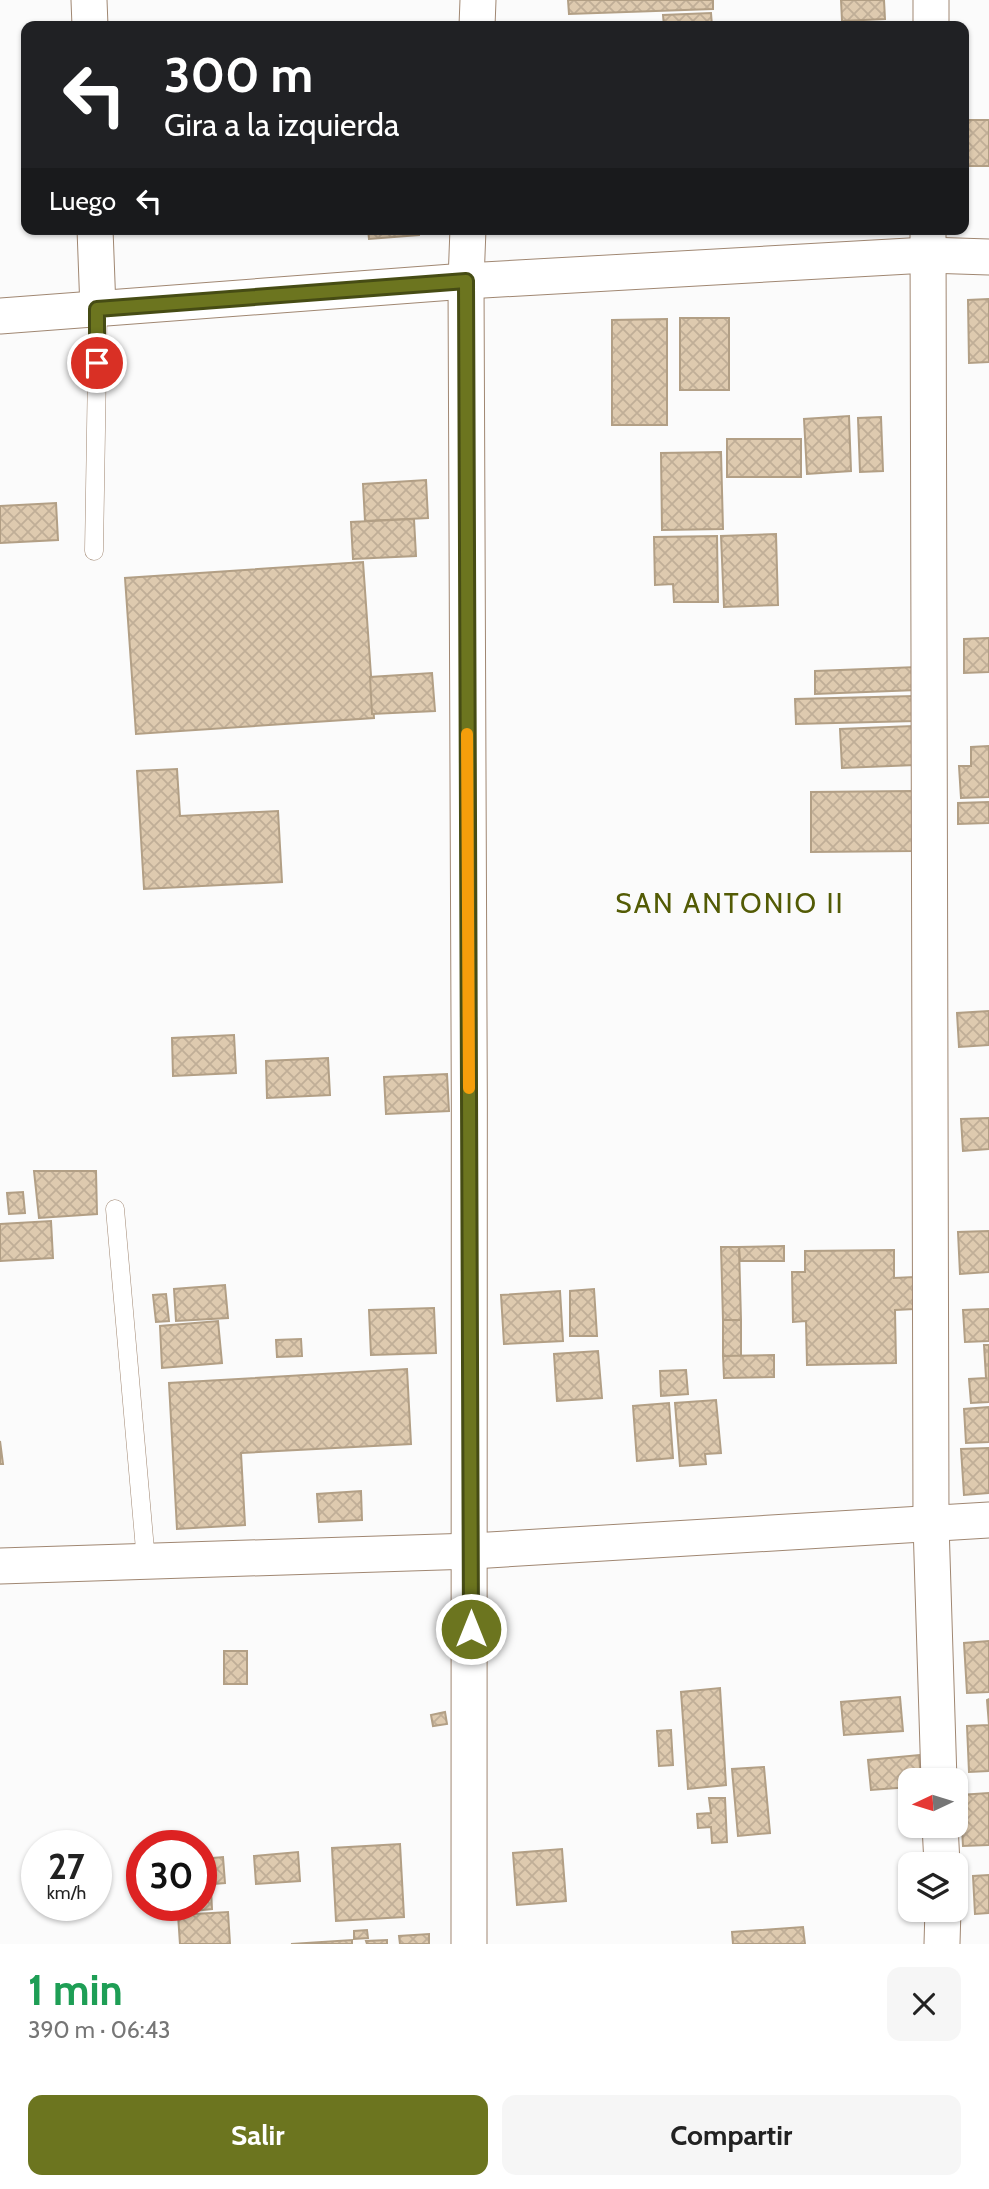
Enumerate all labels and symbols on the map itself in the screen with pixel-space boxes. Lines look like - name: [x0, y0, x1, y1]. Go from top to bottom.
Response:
- pin: [67, 333, 127, 393]
- district label: SAN ANTONIO II: [615, 886, 845, 920]
- position arrow: [434, 1592, 508, 1666]
- north arrow: [898, 1768, 968, 1838]
- speed limit sign: 30: [126, 1830, 217, 1921]

